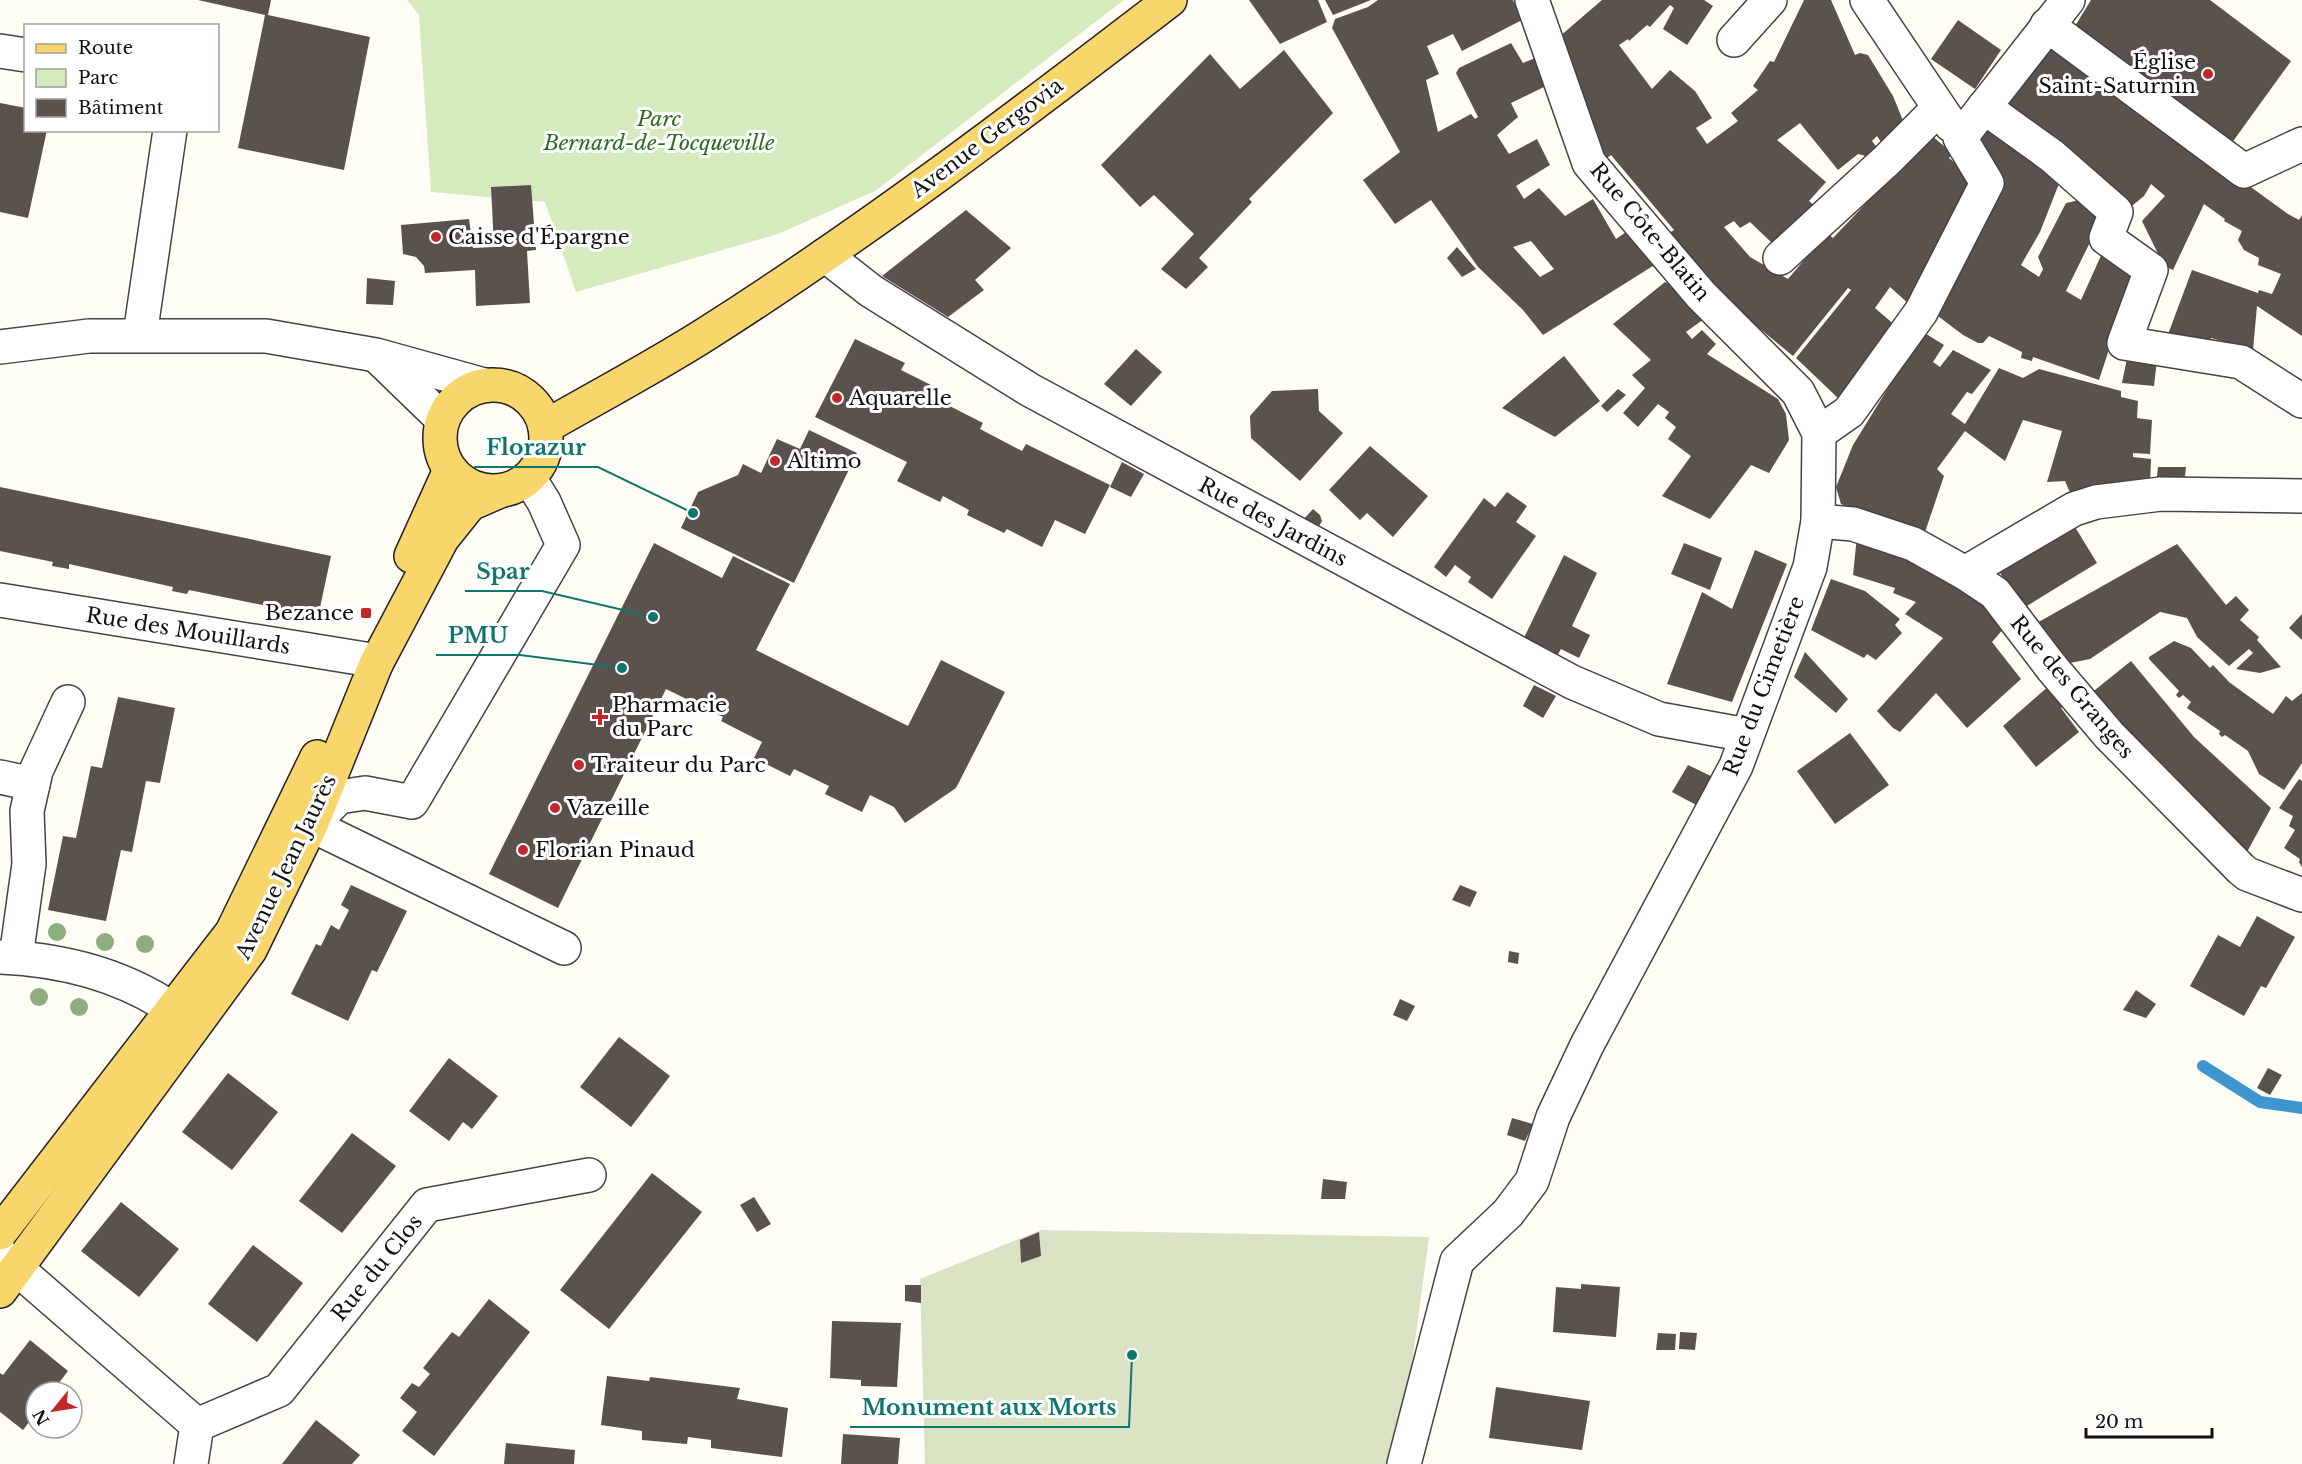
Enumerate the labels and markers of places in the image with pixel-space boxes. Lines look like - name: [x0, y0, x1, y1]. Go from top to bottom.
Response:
- place label: Église Saint-Saturnin: [2038, 49, 2196, 99]
- marker: Église Saint-Saturnin: [2201, 67, 2215, 81]
- place label: Caisse d'Épargne: [448, 224, 630, 250]
- marker: Caisse d'Épargne: [429, 230, 443, 244]
- place label: Aquarelle: [848, 385, 952, 411]
- marker: Aquarelle: [830, 391, 844, 405]
- callout: Florazur: [474, 427, 598, 467]
- place label: Altimo: [786, 448, 861, 474]
- marker: Altimo: [768, 454, 782, 468]
- callout: Spar: [465, 551, 542, 591]
- place label: Bezance: [265, 600, 354, 626]
- marker: Bezance: [359, 606, 373, 620]
- callout: PMU: [436, 615, 520, 655]
- place label: Pharmacie du Parc: [612, 692, 727, 742]
- marker: Pharmacie du Parc: [593, 710, 607, 724]
- place label: Traiteur du Parc: [591, 752, 766, 778]
- marker: Traiteur du Parc: [572, 758, 586, 772]
- place label: Vazeille: [566, 795, 650, 821]
- marker: Vazeille: [548, 801, 562, 815]
- place label: Florian Pinaud: [535, 837, 695, 863]
- marker: Florian Pinaud: [516, 843, 530, 857]
- callout: Monument aux Morts: [850, 1387, 1129, 1427]

